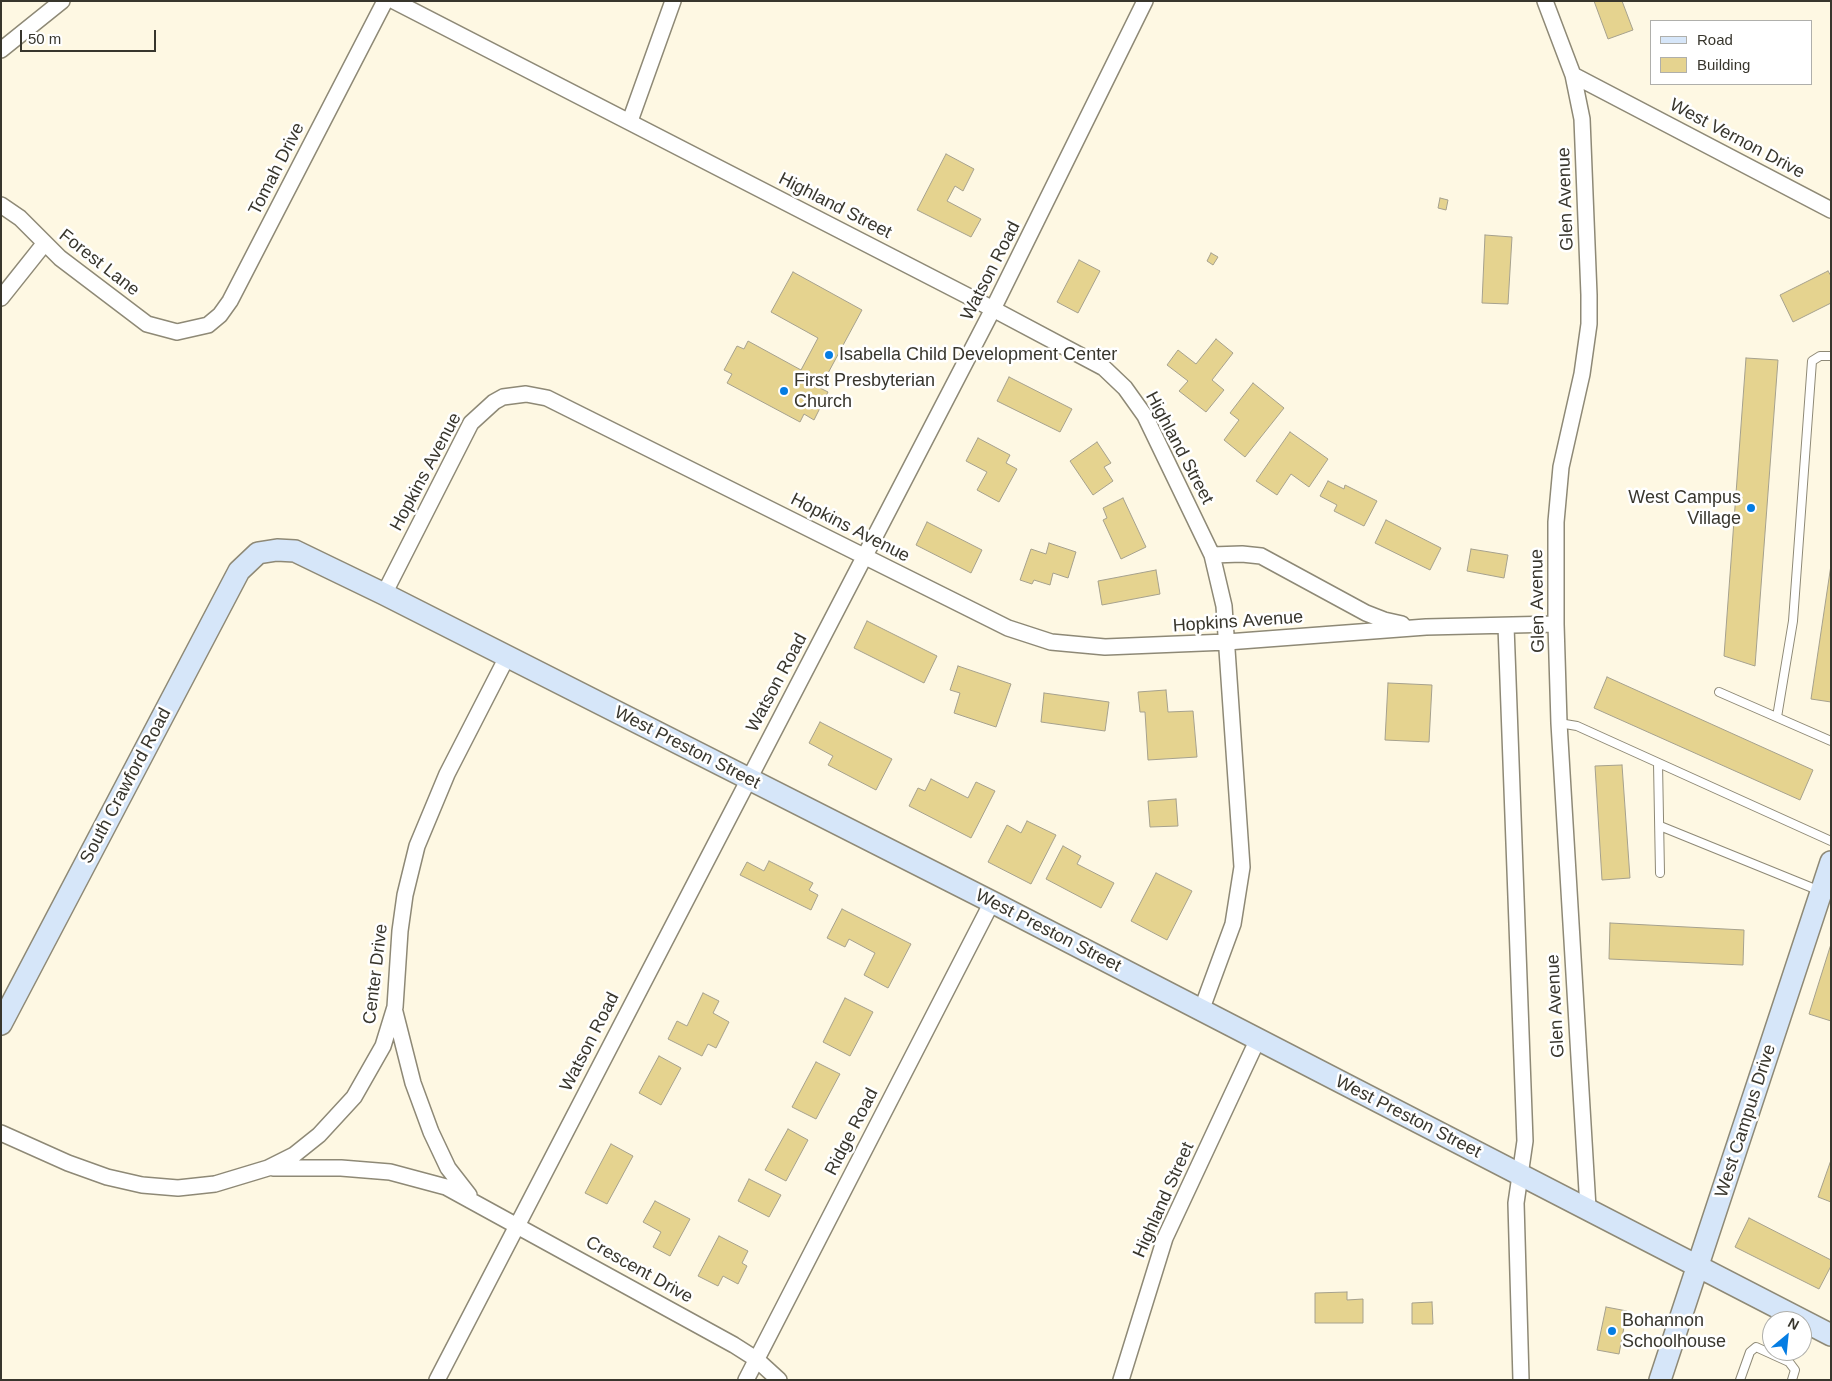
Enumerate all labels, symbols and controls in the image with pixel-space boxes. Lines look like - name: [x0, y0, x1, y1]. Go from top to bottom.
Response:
- scale bar: [22, 20, 159, 52]
- legend: [1650, 20, 1812, 85]
- text: 50 m: [28, 30, 61, 47]
- text: Road: [1697, 31, 1733, 48]
- text: Building: [1697, 56, 1750, 73]
- street label: West Vernon Drive: [1666, 94, 1808, 184]
- street label: Tomah Drive: [244, 119, 310, 219]
- street label: Glen Avenue: [1553, 147, 1579, 251]
- street label: Highland Street: [775, 168, 895, 244]
- street label: Watson Road: [957, 218, 1025, 324]
- street label: Forest Lane: [55, 225, 143, 301]
- place label: Isabella Child Development Center: [839, 344, 1117, 366]
- marker: Isabella Child Development Center: [823, 349, 835, 361]
- place label: First Presbyterian Church: [794, 370, 935, 412]
- marker: First Presbyterian Church: [778, 385, 790, 397]
- street label: Highland Street: [1140, 388, 1218, 508]
- street label: Hopkins Avenue: [386, 409, 466, 535]
- place label: West Campus Village: [1628, 487, 1741, 530]
- street label: Hopkins Avenue: [787, 489, 913, 567]
- marker: West Campus Village: [1745, 502, 1757, 514]
- street label: Glen Avenue: [1526, 549, 1550, 653]
- street label: Hopkins Avenue: [1172, 607, 1304, 637]
- street label: Watson Road: [742, 630, 812, 736]
- street label: West Preston Street: [610, 702, 764, 794]
- street label: South Crawford Road: [76, 705, 176, 867]
- street label: West Preston Street: [971, 885, 1125, 977]
- street label: Center Drive: [359, 923, 393, 1025]
- street label: Glen Avenue: [1542, 954, 1570, 1058]
- street label: Watson Road: [556, 989, 624, 1095]
- street label: West Campus Drive: [1711, 1042, 1781, 1200]
- street label: West Preston Street: [1331, 1071, 1485, 1163]
- street label: Ridge Road: [821, 1085, 883, 1179]
- street label: Highland Street: [1129, 1139, 1199, 1261]
- street label: Crescent Drive: [582, 1232, 696, 1308]
- place label: Bohannon Schoolhouse: [1622, 1310, 1726, 1352]
- north arrow: [1762, 1311, 1812, 1361]
- text: N: [1785, 1314, 1802, 1333]
- marker: Bohannon Schoolhouse: [1606, 1325, 1618, 1337]

